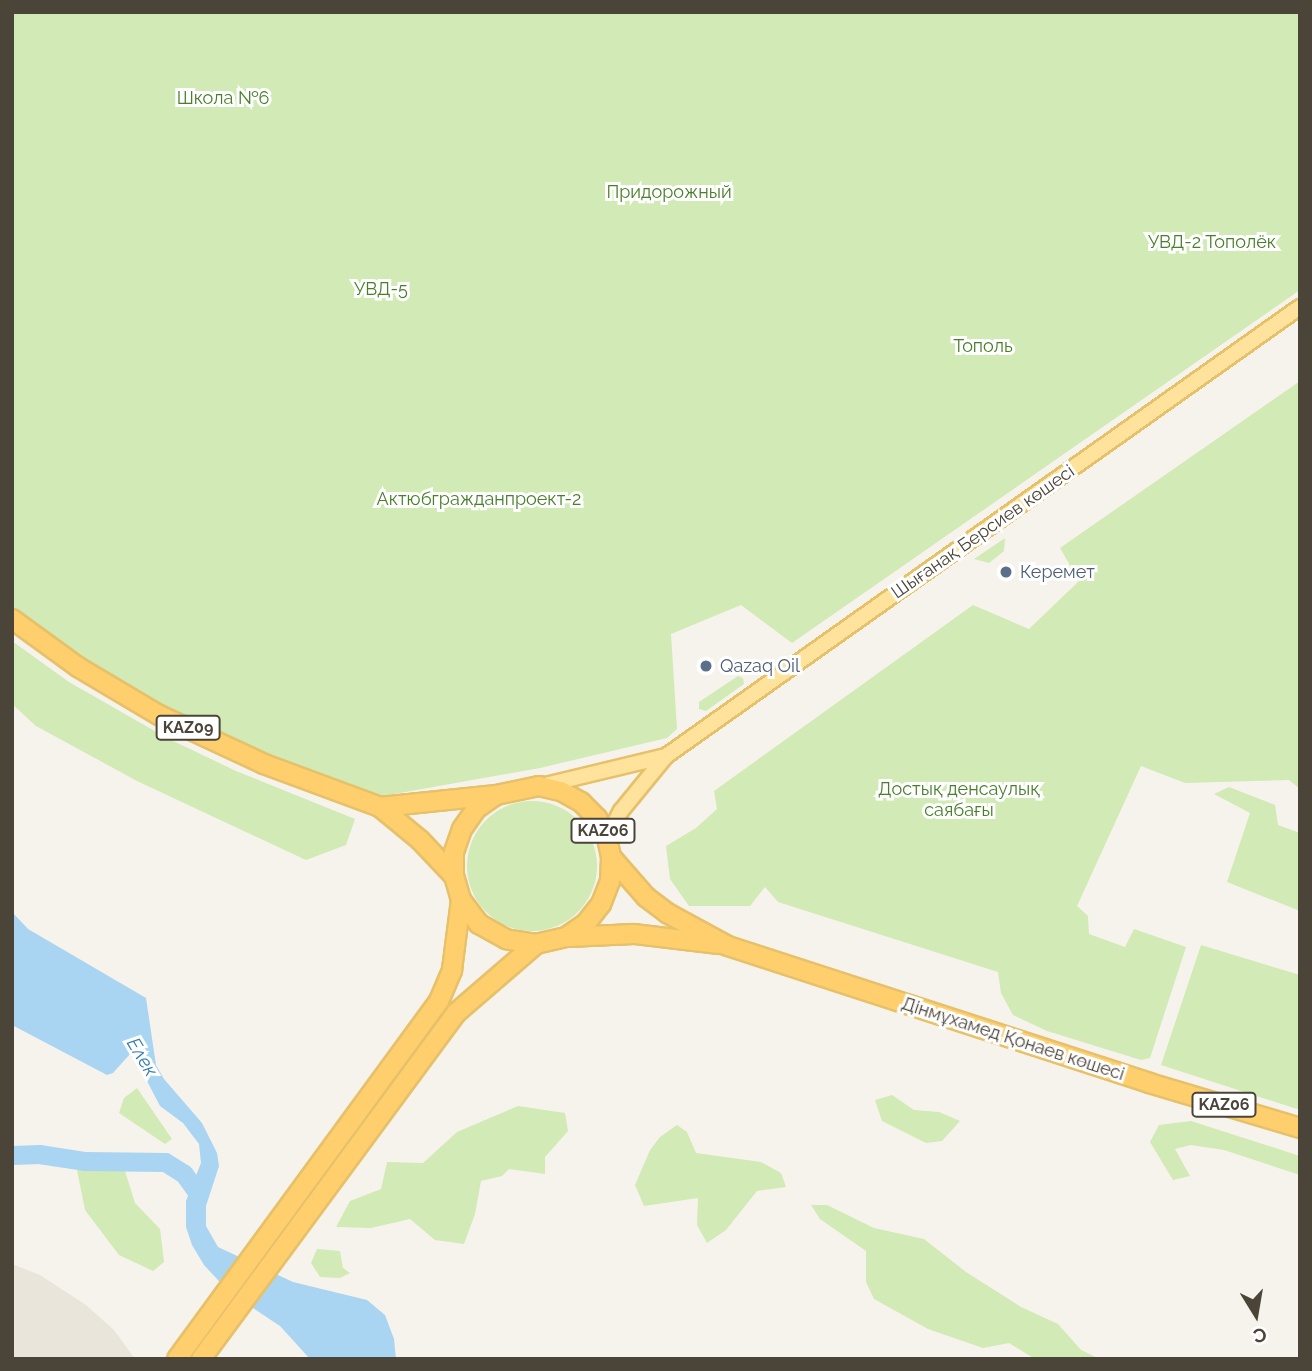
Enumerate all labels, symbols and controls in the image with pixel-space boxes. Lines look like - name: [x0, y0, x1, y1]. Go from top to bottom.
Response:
- park label: Школа №6: [177, 87, 269, 109]
- park label: Придорожный: [606, 181, 732, 203]
- park label: УВД-2 Тополёк: [1148, 231, 1276, 253]
- park label: УВД-5: [354, 278, 408, 300]
- park label: Тополь: [953, 335, 1013, 357]
- street label: Шығанақ Берсиев көшесі: [887, 461, 1079, 603]
- park label: Актюбгражданпроект-2: [377, 488, 581, 510]
- place label: Керемет: [1020, 561, 1095, 583]
- marker: Керемет: [998, 564, 1014, 580]
- place label: Qazaq Oil: [720, 655, 800, 677]
- marker: Qazaq Oil: [698, 658, 714, 674]
- road number: KAZ09: [155, 716, 221, 740]
- park label: Достық денсаулық саябағы: [878, 779, 1040, 822]
- road number: KАZ06: [570, 818, 636, 844]
- street label: Дінмұхамед Қонаев көшесі: [899, 993, 1127, 1085]
- water label: Елек: [122, 1034, 162, 1080]
- road number: KАZ06: [1191, 1092, 1257, 1118]
- north arrow: [1221, 1280, 1291, 1350]
- text: С: [1252, 1324, 1269, 1348]

